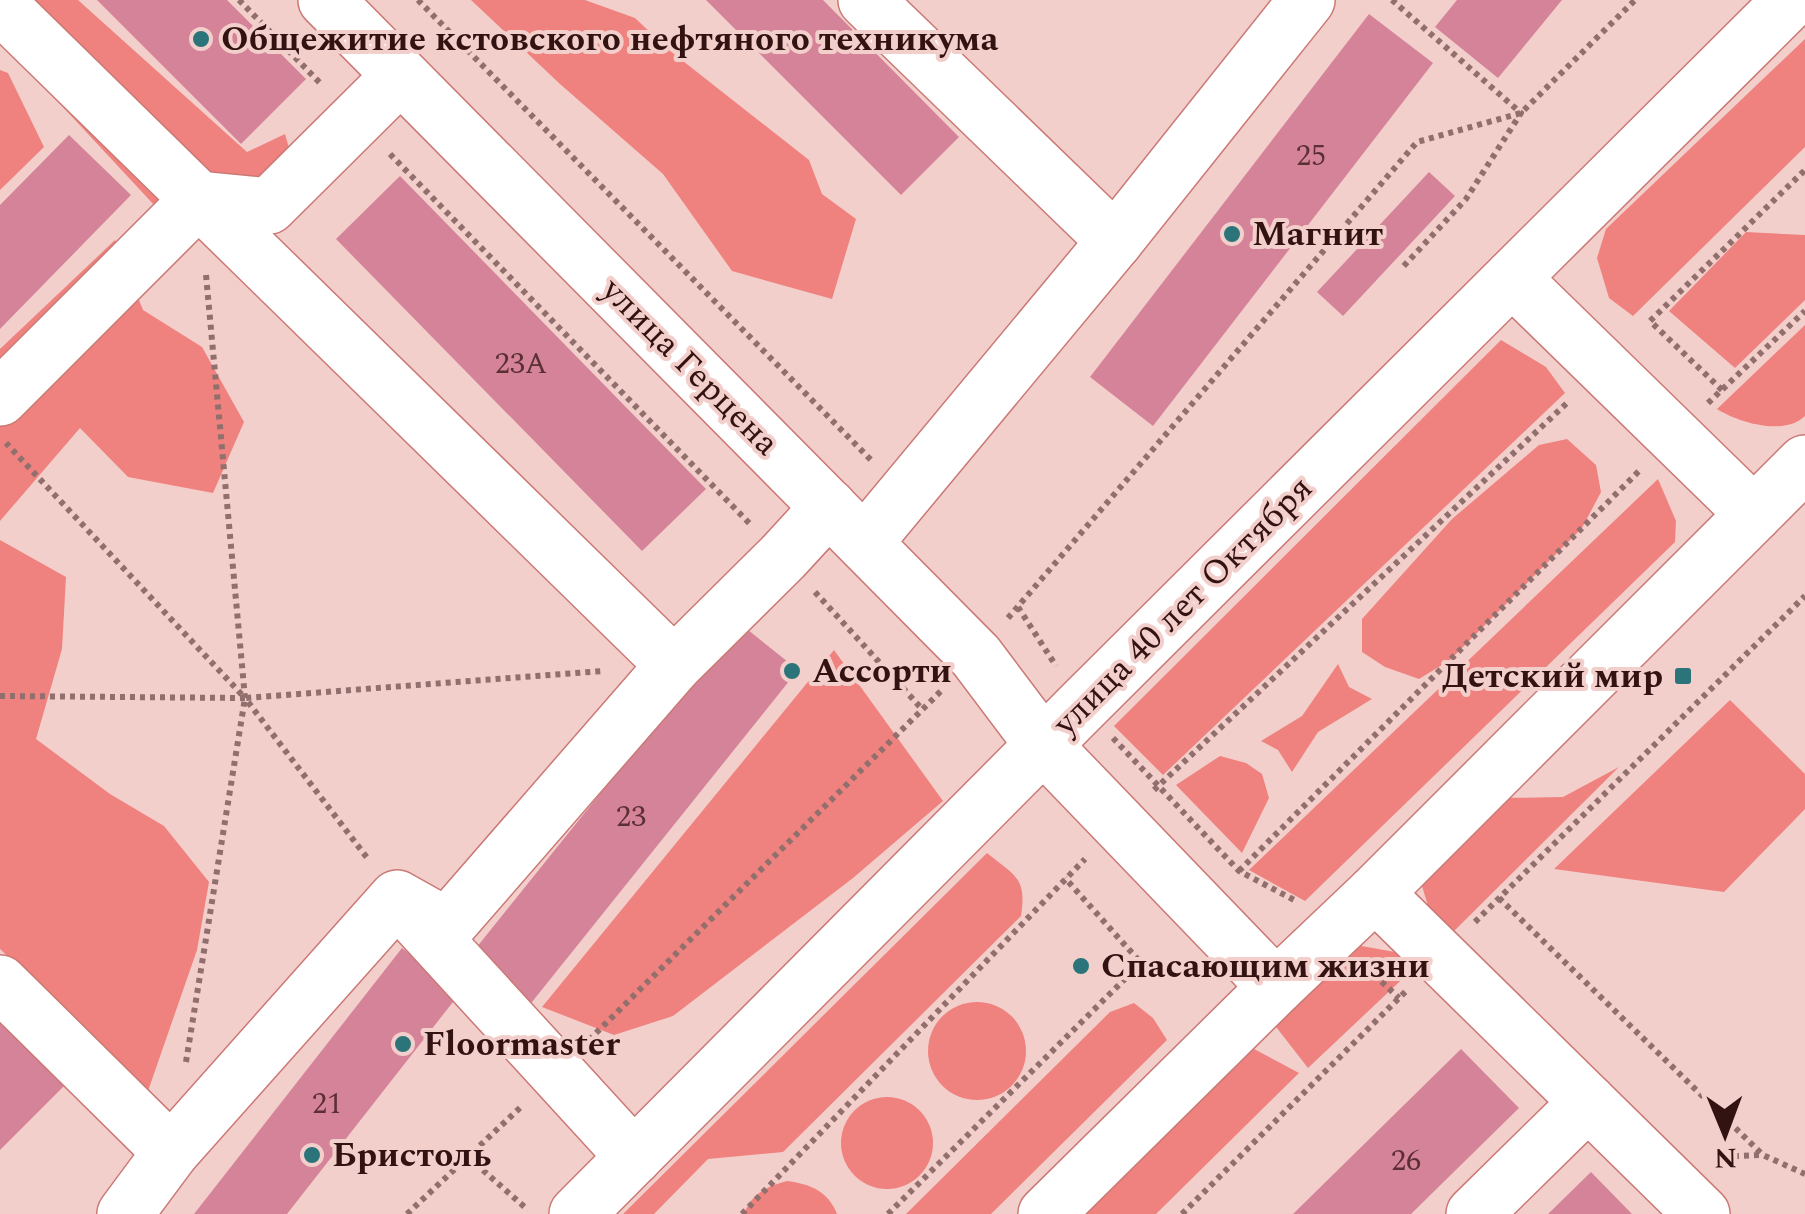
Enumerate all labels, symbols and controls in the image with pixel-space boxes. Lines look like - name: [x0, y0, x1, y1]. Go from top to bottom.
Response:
- place label: Общежитие кстовского нефтяного техникума: [221, 13, 999, 66]
- marker: Общежитие кстовского нефтяного техникума: [190, 28, 212, 50]
- house number: 25: [1296, 133, 1326, 179]
- place label: Магнит: [1252, 208, 1384, 261]
- marker: Магнит: [1221, 223, 1243, 245]
- street label: улица Герцена: [588, 265, 791, 468]
- house number: 23А: [495, 341, 547, 387]
- street label: улица 40 лет Октября: [1040, 464, 1325, 749]
- place label: Ассорти: [812, 645, 952, 698]
- place label: Детский мир: [1442, 650, 1663, 703]
- marker: Ассорти: [781, 660, 803, 682]
- marker: Детский мир: [1672, 665, 1694, 687]
- house number: 23: [616, 794, 646, 840]
- place label: Спасающим жизни: [1101, 940, 1430, 993]
- marker: Спасающим жизни: [1070, 955, 1092, 977]
- place label: Floormaster: [423, 1018, 620, 1071]
- marker: Floormaster: [392, 1033, 414, 1055]
- house number: 21: [312, 1081, 342, 1127]
- north arrow: [1675, 1084, 1775, 1184]
- place label: Бристоль: [332, 1129, 491, 1182]
- text: N: [1714, 1136, 1737, 1179]
- house number: 26: [1391, 1138, 1421, 1184]
- marker: Бристоль: [301, 1144, 323, 1166]

